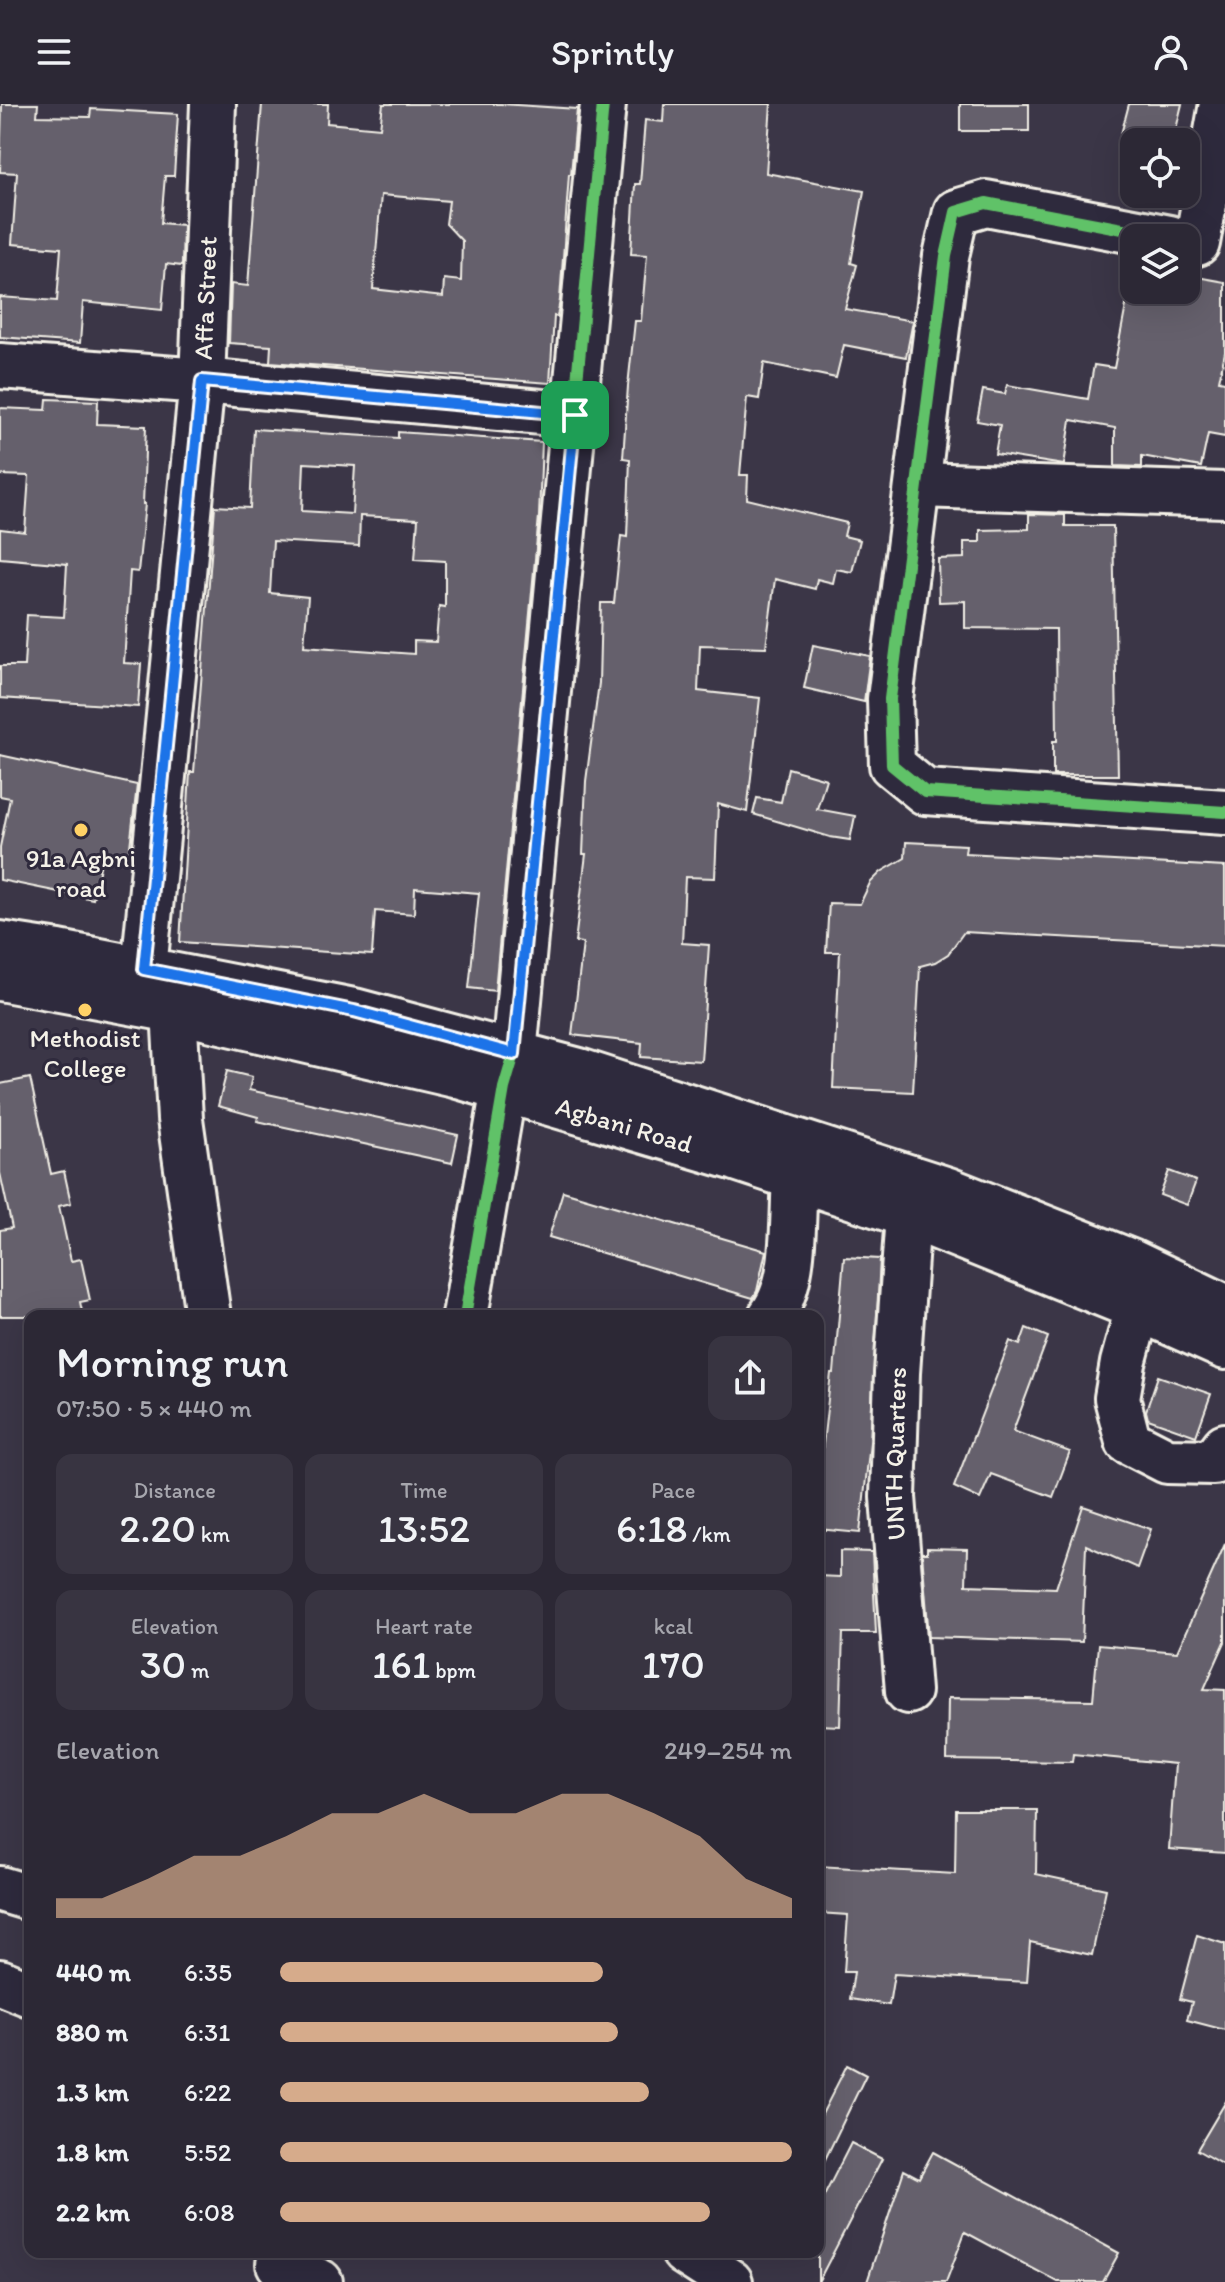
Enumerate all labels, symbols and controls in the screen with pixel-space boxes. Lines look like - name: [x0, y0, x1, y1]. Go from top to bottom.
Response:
- icon: menu: [32, 30, 76, 74]
- icon: person: [1149, 30, 1193, 74]
- text: Sprintly: [551, 31, 674, 74]
- map controls: [1120, 128, 1200, 304]
- button: locate: [1120, 128, 1200, 208]
- button: layers: [1120, 224, 1200, 304]
- street label: Affa Street: [187, 235, 224, 360]
- pin: [541, 381, 609, 449]
- icon: arrive: [553, 393, 597, 437]
- marker: 91a Agbni road: [72, 821, 90, 839]
- place label: 91a Agbni road: [26, 842, 136, 904]
- marker: Methodist College: [76, 1001, 94, 1019]
- place label: Methodist College: [29, 1022, 141, 1084]
- street label: Agbani Road: [552, 1090, 697, 1161]
- text: Morning run: [56, 1335, 289, 1388]
- button: share: [708, 1336, 792, 1420]
- street label: UNTH Quarters: [877, 1366, 913, 1542]
- text: 07:50 · 5 × 440 m: [56, 1392, 252, 1424]
- text: Distance: [133, 1477, 216, 1504]
- text: Time: [401, 1477, 447, 1504]
- text: Pace: [651, 1477, 695, 1504]
- text: 2.20: [119, 1504, 196, 1552]
- text: 13:52: [378, 1504, 470, 1552]
- text: 6:18: [616, 1504, 687, 1552]
- text: km: [196, 1521, 230, 1548]
- text: /km: [687, 1521, 731, 1548]
- text: Elevation: [131, 1613, 218, 1640]
- text: Heart rate: [375, 1613, 473, 1640]
- text: kcal: [654, 1613, 693, 1640]
- text: 30: [140, 1640, 186, 1688]
- text: 161: [372, 1640, 430, 1688]
- text: 170: [642, 1640, 705, 1688]
- text: m: [186, 1657, 210, 1684]
- text: bpm: [430, 1657, 476, 1684]
- text: Elevation: [56, 1734, 159, 1766]
- text: 249–254 m: [664, 1734, 792, 1766]
- text: 440 m: [56, 1956, 131, 1988]
- text: 6:35: [184, 1956, 232, 1988]
- text: 880 m: [56, 2016, 128, 2048]
- text: 6:31: [184, 2016, 230, 2048]
- text: 1.3 km: [56, 2076, 129, 2108]
- text: 6:22: [184, 2076, 231, 2108]
- text: 1.8 km: [56, 2136, 129, 2168]
- text: 5:52: [184, 2136, 231, 2168]
- text: 2.2 km: [56, 2196, 130, 2228]
- text: 6:08: [184, 2196, 234, 2228]

